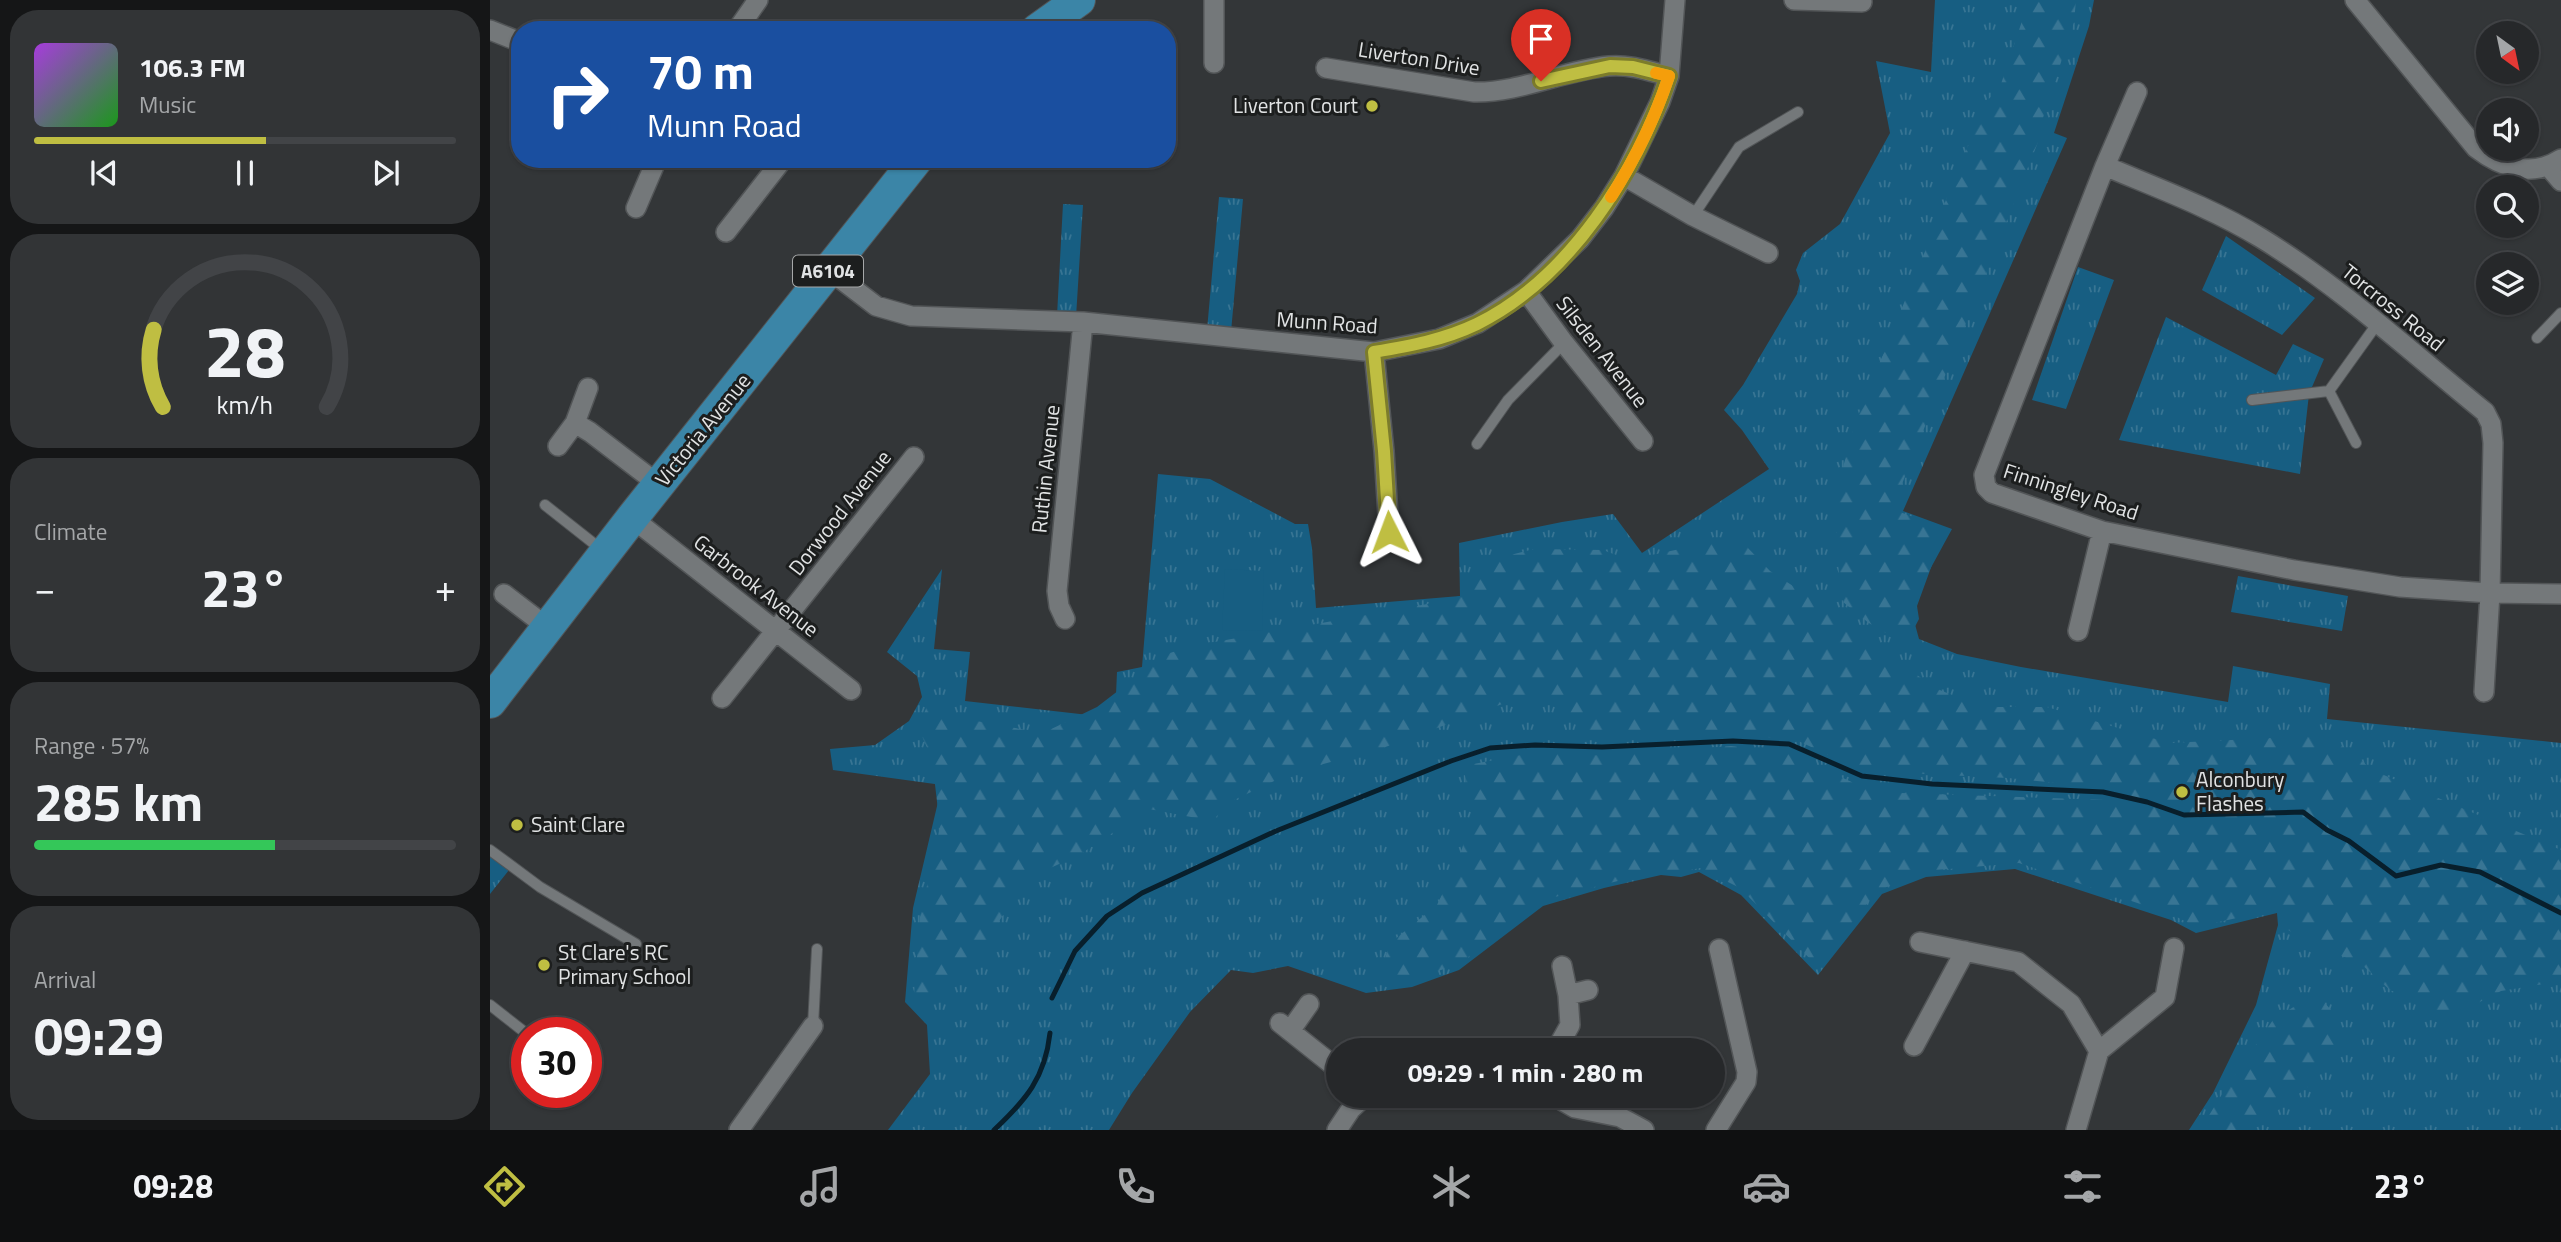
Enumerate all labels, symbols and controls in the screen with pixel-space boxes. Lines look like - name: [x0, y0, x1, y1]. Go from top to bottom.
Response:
- pin: [1511, 9, 1571, 81]
- icon: arrive: [1522, 20, 1560, 58]
- north arrow: [2476, 21, 2539, 84]
- map controls: [2476, 21, 2539, 315]
- text: 70 m: [647, 33, 754, 108]
- street label: Liverton Drive: [1356, 33, 1482, 83]
- text: 106.3 FM: [139, 48, 246, 87]
- icon: right: [532, 49, 623, 140]
- text: Music: [139, 87, 196, 122]
- place label: Liverton Court: [1233, 89, 1359, 121]
- marker: Liverton Court: [1364, 98, 1380, 114]
- button: sound: [2476, 98, 2539, 161]
- text: Munn Road: [647, 101, 802, 149]
- icon: previous: [85, 154, 123, 192]
- icon: pause: [226, 154, 264, 192]
- icon: next: [367, 154, 405, 192]
- button: search: [2476, 175, 2539, 238]
- button: layers: [2476, 252, 2539, 315]
- road number: A6104: [793, 256, 863, 286]
- street label: Torcross Road: [2335, 256, 2452, 359]
- street label: Silsden Avenue: [1549, 289, 1657, 414]
- text: 28: [204, 295, 286, 405]
- street label: Munn Road: [1275, 303, 1379, 342]
- street label: Victoria Avenue: [647, 366, 758, 493]
- text: km/h: [217, 386, 273, 424]
- street label: Ruthin Avenue: [1022, 403, 1068, 535]
- street label: Dorwood Avenue: [780, 443, 898, 582]
- street label: Finningley Road: [2000, 454, 2143, 528]
- position arrow: [1352, 495, 1426, 569]
- text: Climate: [34, 514, 107, 549]
- street label: Garbrook Avenue: [687, 526, 826, 644]
- text: 23°: [201, 548, 289, 627]
- text: −: [34, 559, 55, 617]
- text: +: [435, 559, 456, 617]
- text: Range · 57%: [34, 728, 149, 763]
- text: 285 km: [34, 762, 203, 841]
- place label: Alconbury Flashes: [2196, 763, 2284, 819]
- marker: Alconbury Flashes: [2174, 784, 2190, 800]
- place label: Saint Clare: [531, 808, 625, 840]
- marker: Saint Clare: [509, 817, 525, 833]
- place label: St Clare's RC Primary School: [558, 936, 691, 992]
- marker: St Clare's RC Primary School: [536, 957, 552, 973]
- text: Arrival: [34, 962, 96, 997]
- text: 09:29: [34, 996, 164, 1075]
- speed limit sign: 30: [511, 1017, 602, 1108]
- text: 09:29 · 1 min · 280 m: [1408, 1053, 1643, 1092]
- text: 09:28: [133, 1162, 213, 1210]
- icon: directions: [480, 1162, 529, 1211]
- icon: music: [796, 1162, 845, 1211]
- icon: phone: [1111, 1162, 1160, 1211]
- icon: climate: [1427, 1162, 1476, 1211]
- icon: car: [1742, 1162, 1791, 1211]
- icon: filters: [2058, 1162, 2107, 1211]
- text: 23°: [2374, 1162, 2428, 1210]

